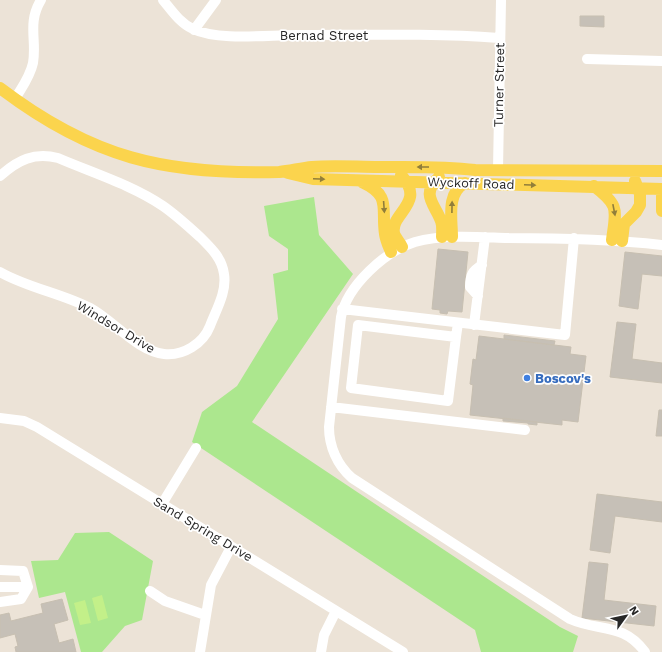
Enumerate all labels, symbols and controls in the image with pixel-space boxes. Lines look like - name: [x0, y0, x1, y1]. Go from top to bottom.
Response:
- street label: Bernad Street: [280, 28, 369, 43]
- street label: Turner Street: [491, 42, 507, 127]
- one-way arrow: [416, 164, 429, 170]
- street label: Wyckoff Road: [427, 174, 515, 192]
- one-way arrow: [313, 176, 325, 183]
- one-way arrow: [524, 182, 537, 188]
- one-way arrow: [449, 200, 455, 213]
- one-way arrow: [380, 201, 387, 213]
- one-way arrow: [611, 204, 617, 216]
- street label: Windsor Drive: [74, 298, 158, 356]
- place label: Boscov's: [535, 371, 591, 386]
- marker: Boscov's: [522, 373, 532, 383]
- street label: Sand Spring Drive: [151, 493, 255, 565]
- north arrow: [606, 596, 646, 636]
- text: N: [626, 604, 642, 618]

